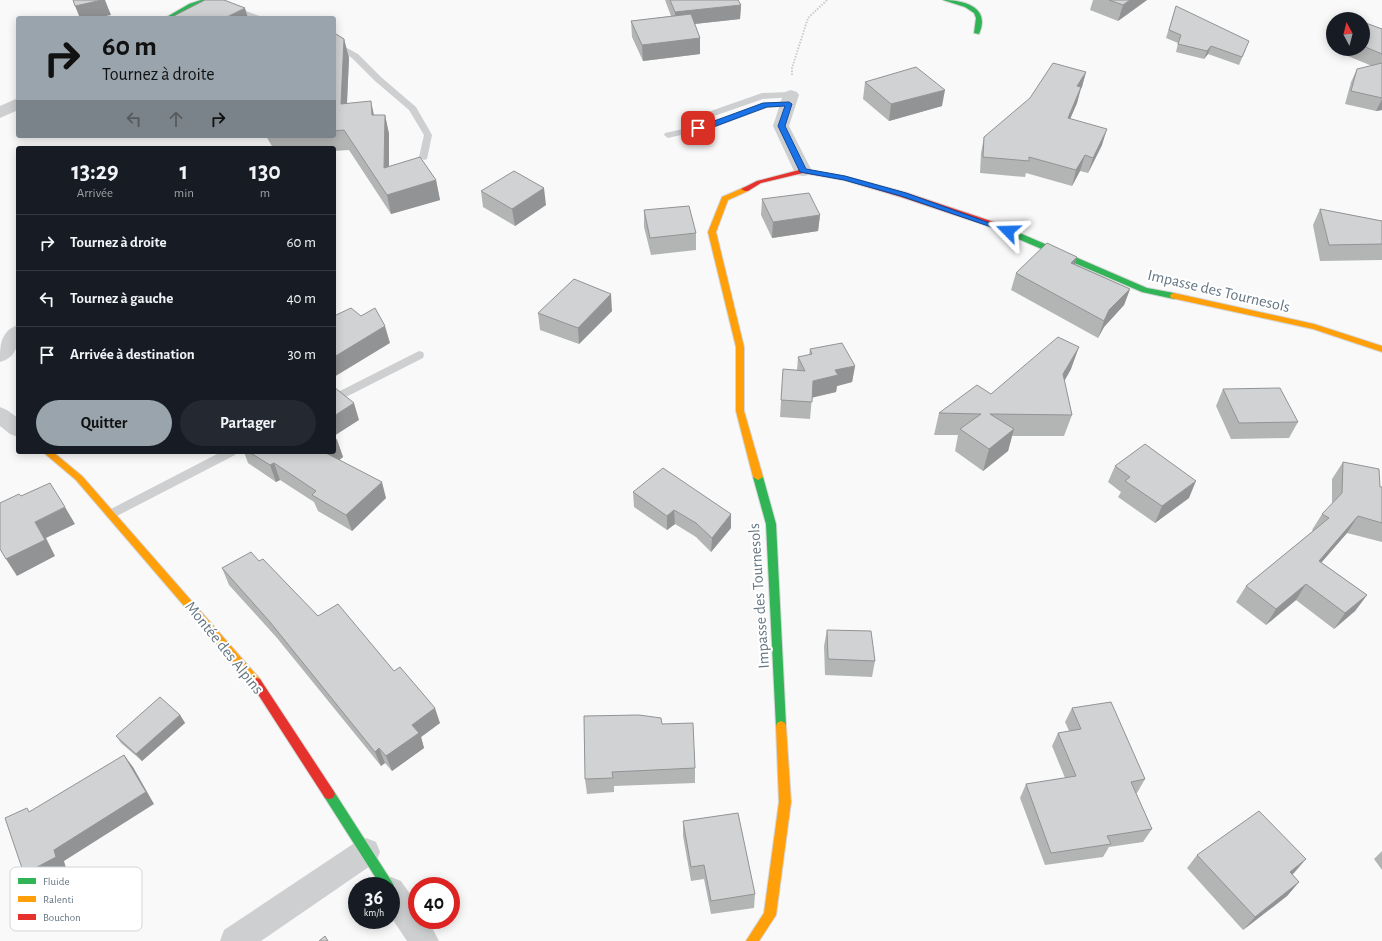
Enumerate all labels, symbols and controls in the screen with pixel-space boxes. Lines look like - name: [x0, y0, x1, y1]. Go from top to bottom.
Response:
- north arrow: [1326, 12, 1370, 56]
- map controls: [1326, 12, 1370, 56]
- icon: right: [36, 32, 88, 84]
- text: 60 m: [102, 33, 157, 61]
- text: Tournez à droite: [102, 66, 215, 84]
- icon: left: [123, 108, 145, 130]
- icon: ahead: [165, 108, 187, 130]
- icon: right: [207, 108, 229, 130]
- pin: [681, 111, 715, 145]
- icon: arrive: [687, 117, 709, 139]
- text: 13:29: [71, 160, 119, 184]
- text: 1: [180, 160, 188, 184]
- text: 130: [249, 160, 281, 184]
- text: Arrivée: [77, 187, 113, 200]
- text: min: [174, 187, 194, 200]
- text: m: [260, 187, 270, 200]
- position arrow: [987, 210, 1029, 252]
- icon: right: [36, 232, 58, 254]
- text: Tournez à droite: [70, 235, 167, 250]
- text: 60 m: [287, 235, 316, 250]
- street label: Impasse des Tournesols: [1146, 267, 1292, 315]
- icon: left: [36, 288, 58, 310]
- text: Tournez à gauche: [70, 291, 173, 306]
- text: 40 m: [286, 291, 316, 306]
- icon: arrive: [36, 344, 58, 366]
- text: Arrivée à destination: [70, 347, 195, 362]
- text: 30 m: [287, 347, 316, 362]
- button: Quitter: [36, 400, 172, 446]
- button: Partager: [180, 400, 316, 446]
- street label: Impasse des Tournesols: [746, 523, 772, 669]
- street label: Montée des Alpins: [182, 598, 266, 697]
- legend: [10, 867, 142, 931]
- text: Fluide: [43, 876, 70, 887]
- speed limit sign: 40: [408, 877, 460, 929]
- text: 36: [365, 888, 383, 908]
- text: Ralenti: [43, 894, 74, 905]
- text: km/h: [364, 908, 384, 918]
- text: Bouchon: [43, 912, 81, 923]

